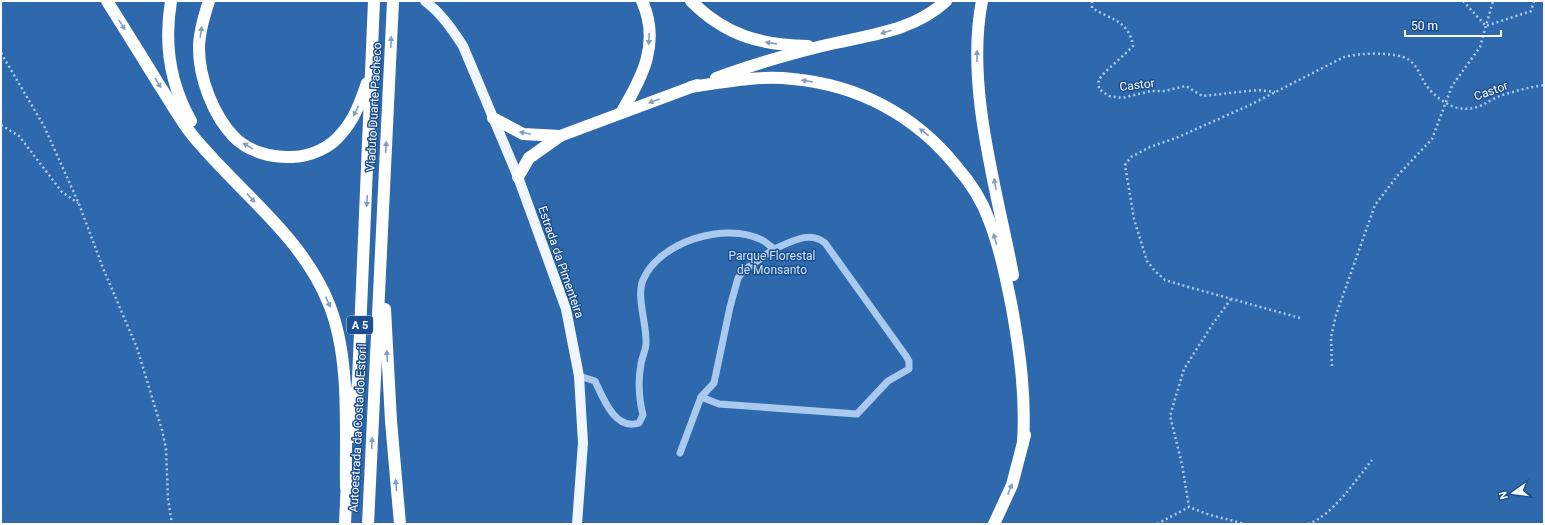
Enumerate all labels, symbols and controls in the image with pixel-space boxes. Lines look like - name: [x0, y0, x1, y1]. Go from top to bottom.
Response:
- scale bar: [1405, 12, 1501, 38]
- one-way arrow: [119, 19, 126, 31]
- text: 50 m: [1411, 19, 1438, 33]
- one-way arrow: [198, 26, 204, 38]
- one-way arrow: [880, 29, 892, 35]
- one-way arrow: [646, 33, 653, 45]
- one-way arrow: [388, 36, 395, 48]
- one-way arrow: [765, 40, 777, 46]
- street label: Viaduto Duarte Pacheco: [364, 42, 384, 172]
- one-way arrow: [974, 49, 980, 62]
- street label: Castor: [1119, 76, 1155, 94]
- one-way arrow: [155, 77, 162, 89]
- one-way arrow: [801, 78, 813, 84]
- street label: Castor: [1472, 78, 1510, 104]
- one-way arrow: [648, 98, 660, 104]
- one-way arrow: [353, 105, 359, 117]
- one-way arrow: [919, 128, 930, 137]
- one-way arrow: [518, 130, 531, 136]
- one-way arrow: [383, 140, 389, 153]
- one-way arrow: [242, 143, 254, 150]
- one-way arrow: [992, 178, 998, 190]
- one-way arrow: [246, 194, 255, 203]
- one-way arrow: [363, 195, 370, 207]
- street label: Estrada da Pimenteira: [535, 204, 587, 320]
- one-way arrow: [992, 232, 998, 244]
- park label: Parque Florestal de Monsanto: [728, 249, 816, 277]
- one-way arrow: [325, 297, 331, 309]
- road number: A 5: [347, 316, 373, 334]
- street label: Autoestrada da Costa do Estoril: [347, 343, 369, 513]
- one-way arrow: [384, 349, 390, 362]
- one-way arrow: [368, 437, 375, 449]
- north arrow: [1493, 473, 1533, 513]
- one-way arrow: [393, 479, 400, 491]
- one-way arrow: [1008, 482, 1014, 494]
- text: N: [1496, 490, 1511, 501]

